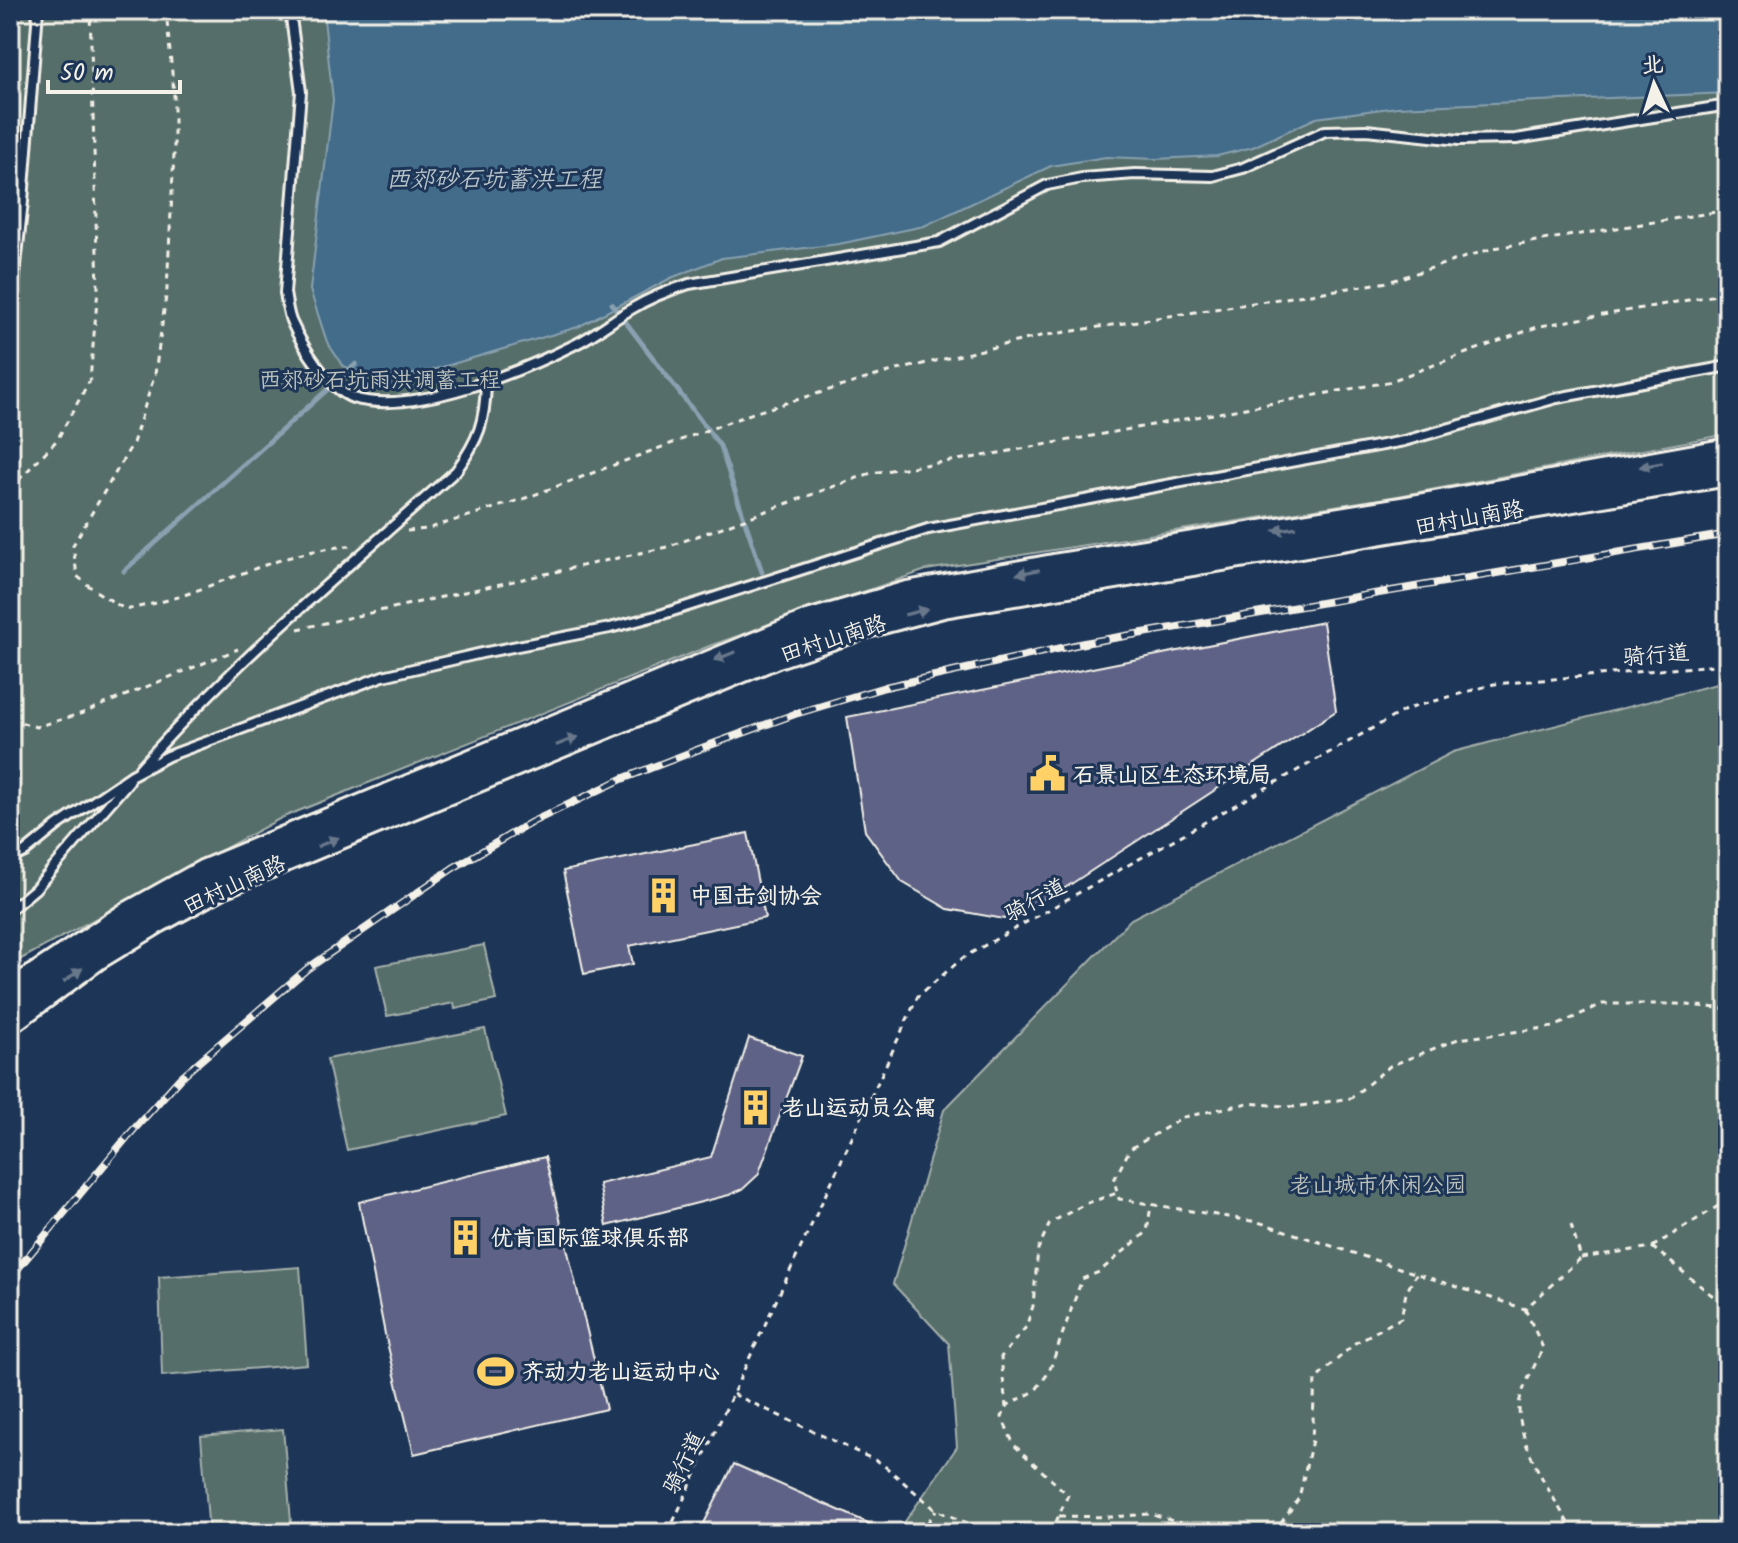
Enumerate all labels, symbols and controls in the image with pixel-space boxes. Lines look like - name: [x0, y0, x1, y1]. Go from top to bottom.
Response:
- scale bar: [48, 44, 180, 94]
- north arrow: [1614, 44, 1694, 124]
- text: 北: [1641, 48, 1665, 85]
- text: 50 m: [60, 54, 114, 93]
- water label: 西郊砂石坑蓄洪工程: [386, 161, 603, 200]
- park label: 西郊砂石坑雨洪调蓄工程: [259, 364, 501, 399]
- one-way arrow: [1638, 460, 1663, 472]
- street label: 田村山南路: [1412, 493, 1527, 546]
- one-way arrow: [1272, 524, 1297, 536]
- one-way arrow: [1016, 566, 1041, 578]
- one-way arrow: [903, 606, 928, 618]
- street label: 田村山南路: [776, 607, 891, 674]
- street label: 骑行道: [1622, 636, 1691, 677]
- one-way arrow: [713, 650, 737, 663]
- one-way arrow: [555, 734, 579, 747]
- public building icon: 石景山区生态环境局: [1028, 755, 1066, 793]
- place label: 石景山区生态环境局: [1073, 759, 1271, 794]
- one-way arrow: [316, 835, 339, 848]
- street label: 田村山南路: [178, 847, 292, 925]
- street label: 骑行道: [999, 870, 1074, 932]
- building icon: 中国击剑协会: [645, 876, 683, 914]
- place label: 中国击剑协会: [690, 880, 822, 915]
- one-way arrow: [63, 968, 84, 983]
- building icon: 老山运动员公寓: [737, 1088, 775, 1126]
- place label: 老山运动员公寓: [782, 1092, 936, 1127]
- park label: 老山城市休闲公园: [1290, 1169, 1466, 1204]
- building icon: 优肯国际篮球俱乐部: [446, 1218, 484, 1256]
- place label: 优肯国际篮球俱乐部: [491, 1222, 689, 1257]
- sports icon: 齐动力老山运动中心: [477, 1352, 515, 1390]
- place label: 齐动力老山运动中心: [522, 1356, 720, 1391]
- street label: 骑行道: [655, 1426, 715, 1500]

